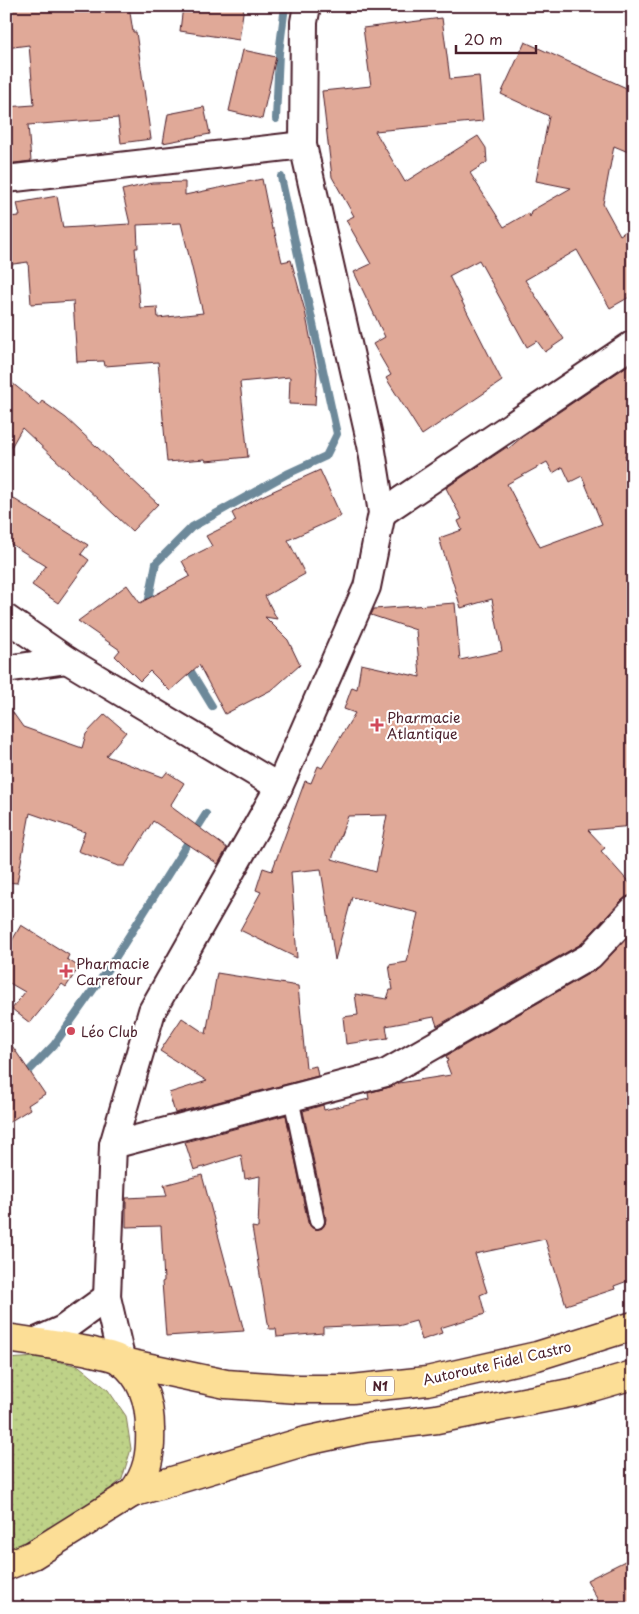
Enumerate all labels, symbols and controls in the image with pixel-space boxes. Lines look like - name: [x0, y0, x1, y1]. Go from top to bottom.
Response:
- scale bar: [456, 22, 536, 54]
- text: 20 m: [464, 27, 503, 50]
- place label: Pharmacie Atlantique: [387, 707, 460, 744]
- marker: Pharmacie Atlantique: [371, 719, 383, 731]
- place label: Pharmacie Carrefour: [76, 953, 149, 990]
- marker: Pharmacie Carrefour: [60, 965, 72, 977]
- place label: Léo Club: [81, 1021, 138, 1042]
- marker: Léo Club: [65, 1025, 77, 1037]
- street label: Autoroute Fidel Castro: [421, 1336, 574, 1390]
- road number: N1: [366, 1376, 394, 1395]

